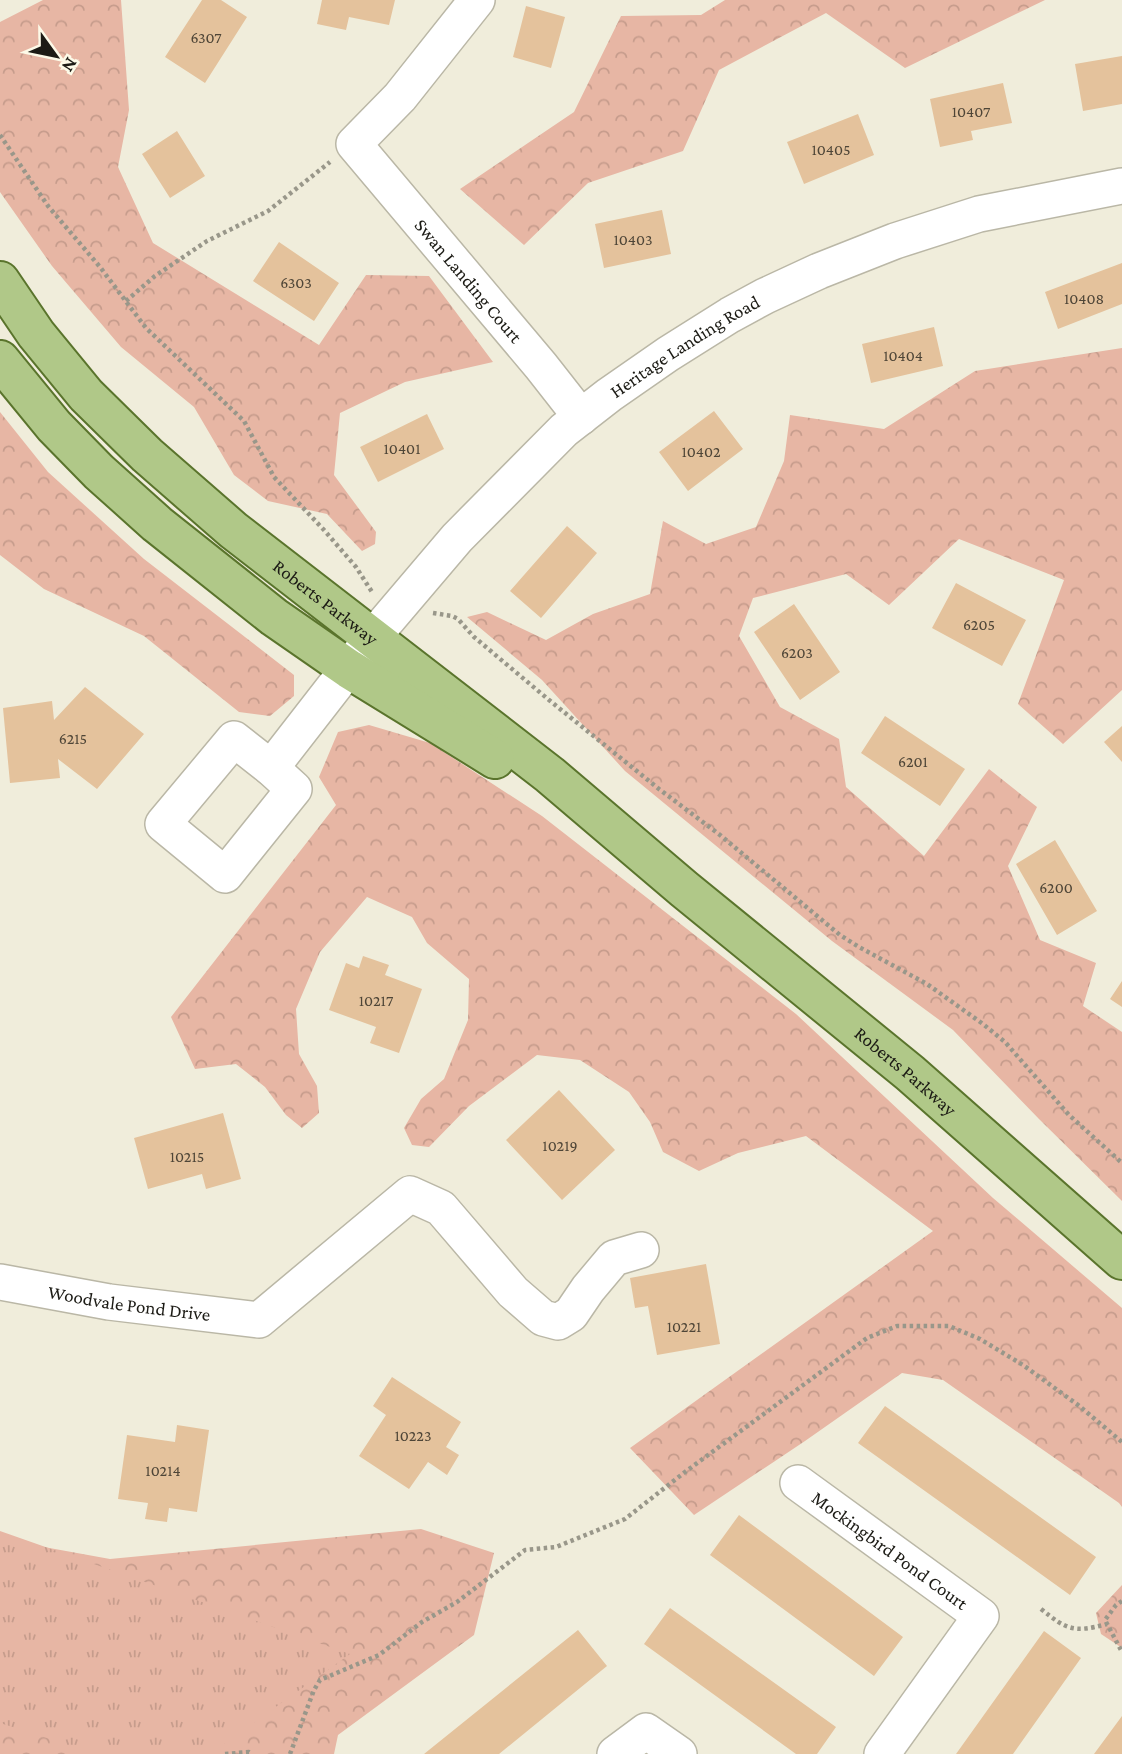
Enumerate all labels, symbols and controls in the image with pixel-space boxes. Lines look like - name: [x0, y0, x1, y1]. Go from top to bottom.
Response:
- north arrow: [21, 21, 91, 91]
- house number: 6307: [190, 29, 222, 46]
- text: N: [57, 54, 82, 76]
- house number: 10407: [952, 103, 991, 120]
- house number: 10405: [811, 141, 851, 158]
- street label: Swan Landing Court: [411, 214, 527, 347]
- house number: 10403: [613, 231, 653, 248]
- house number: 6303: [280, 274, 312, 291]
- house number: 10408: [1064, 290, 1104, 307]
- street label: Heritage Landing Road: [606, 291, 763, 402]
- house number: 10404: [883, 347, 923, 364]
- house number: 10401: [384, 440, 420, 457]
- house number: 10402: [681, 443, 721, 460]
- street label: Roberts Parkway: [269, 555, 383, 649]
- house number: 6205: [963, 616, 995, 633]
- house number: 6203: [781, 644, 813, 661]
- house number: 6215: [59, 730, 87, 747]
- house number: 6201: [898, 753, 928, 770]
- house number: 6200: [1039, 879, 1073, 896]
- house number: 10217: [359, 992, 394, 1009]
- street label: Roberts Parkway: [851, 1022, 961, 1120]
- house number: 10219: [542, 1137, 578, 1154]
- house number: 10215: [170, 1148, 204, 1165]
- street label: Woodvale Pond Drive: [46, 1281, 212, 1325]
- house number: 10221: [667, 1318, 701, 1335]
- house number: 10223: [395, 1427, 431, 1444]
- house number: 10214: [145, 1462, 181, 1479]
- street label: Mockingbird Pond Court: [808, 1486, 973, 1614]

